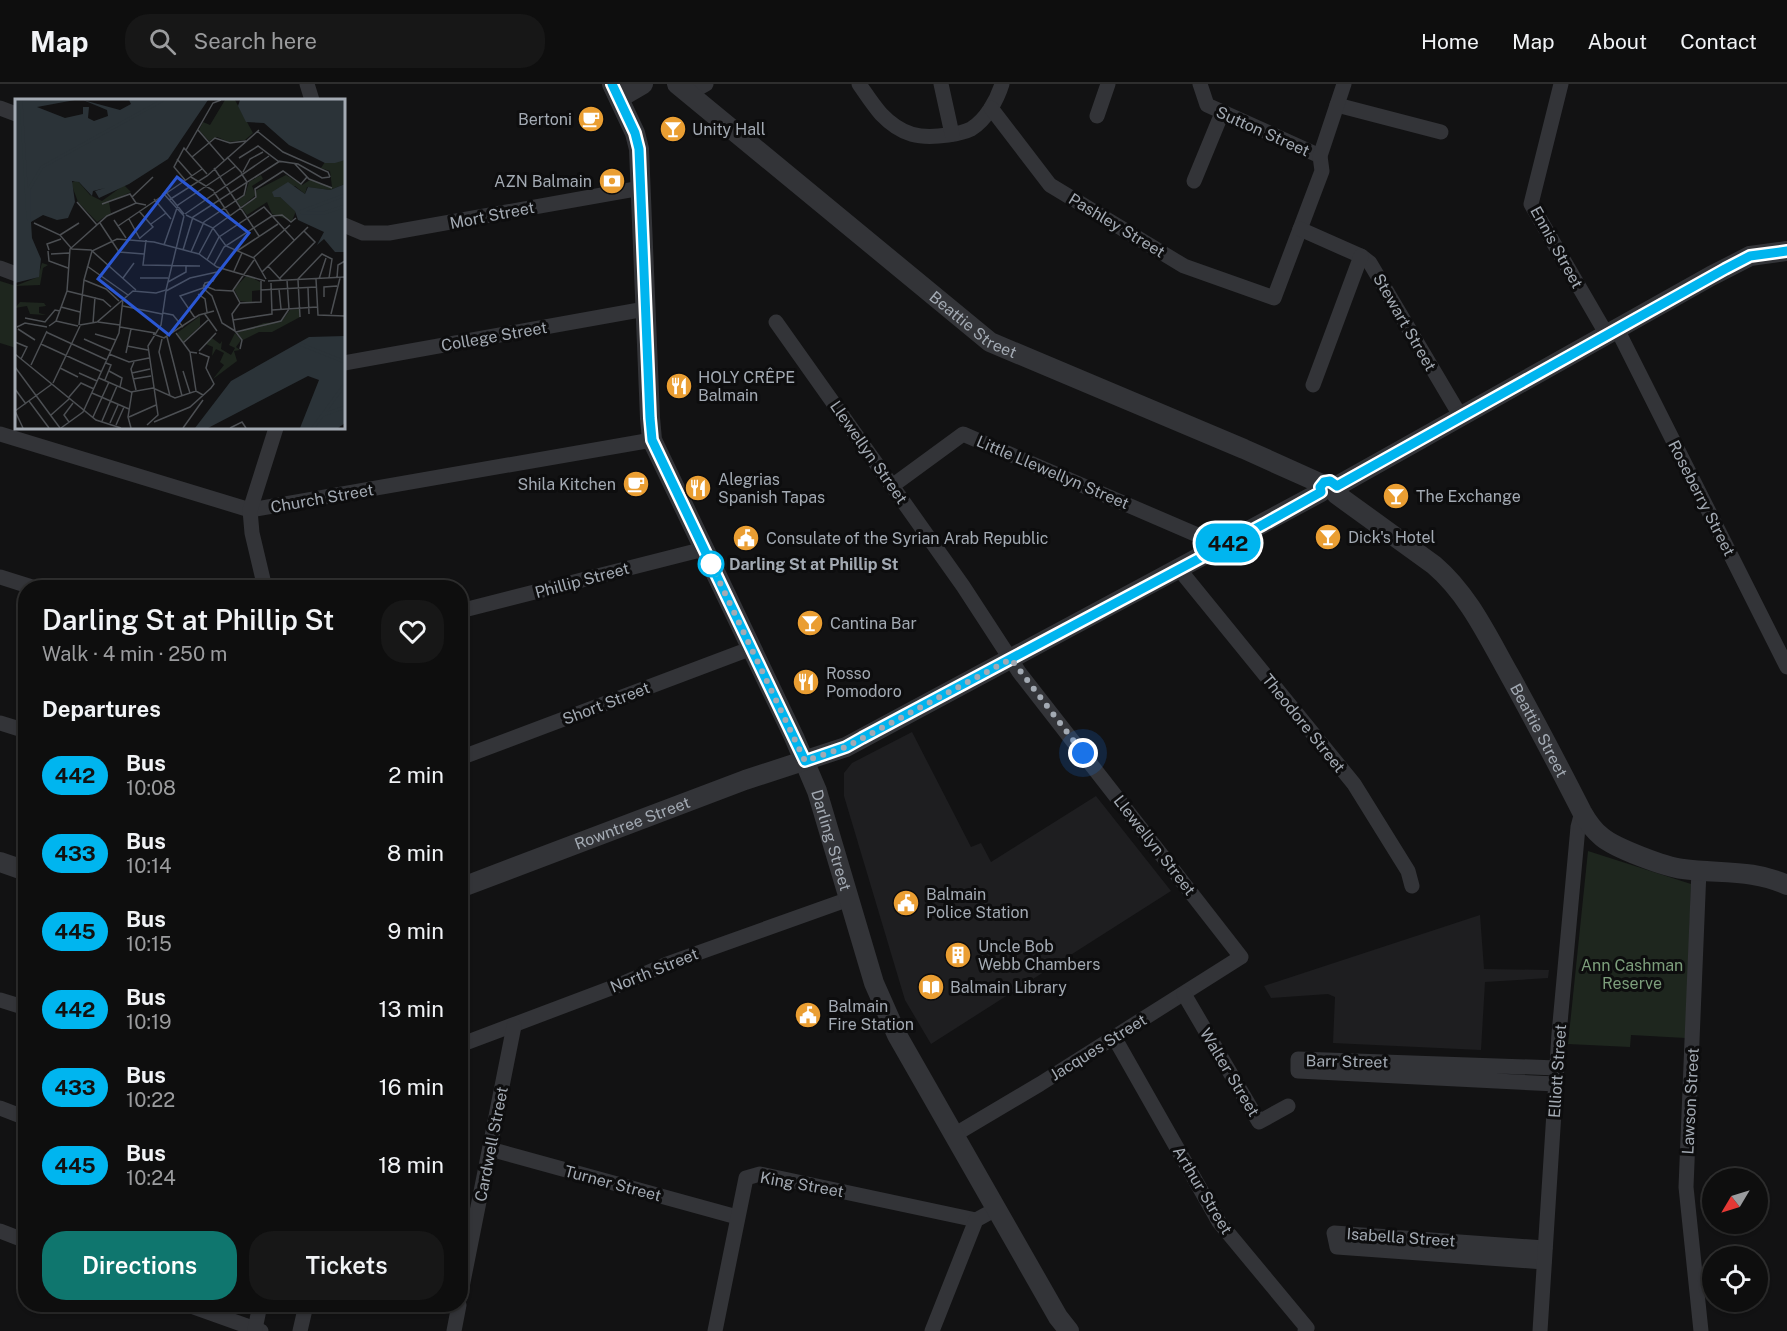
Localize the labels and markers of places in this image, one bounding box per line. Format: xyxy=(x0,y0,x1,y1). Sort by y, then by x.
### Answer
cafe icon: Bertoni xyxy=(576,104,606,134)
place label: Bertoni xyxy=(518,110,572,129)
bar icon: Unity Hall xyxy=(658,114,688,144)
place label: Unity Hall xyxy=(692,120,766,139)
bank icon: AZN Balmain xyxy=(597,166,627,196)
place label: AZN Balmain xyxy=(494,172,592,191)
place label: HOLY CRÊPE Balmain xyxy=(698,367,795,405)
restaurant icon: HOLY CRÊPE Balmain xyxy=(664,371,694,401)
cafe icon: Shila Kitchen xyxy=(621,469,651,499)
place label: Alegrias Spanish Tapas xyxy=(718,470,825,507)
restaurant icon: Alegrias Spanish Tapas xyxy=(683,473,713,503)
place label: Shila Kitchen xyxy=(517,475,616,494)
bar icon: The Exchange xyxy=(1381,481,1411,511)
place label: The Exchange xyxy=(1416,487,1521,506)
bar icon: Dick's Hotel xyxy=(1313,522,1343,552)
public building icon: Consulate of the Syrian Arab Republic xyxy=(731,523,761,553)
place label: Dick's Hotel xyxy=(1348,528,1436,547)
place label: Consulate of the Syrian Arab Republic xyxy=(766,529,1048,548)
marker: Darling St at Phillip St xyxy=(698,551,724,577)
place label: Darling St at Phillip St xyxy=(729,555,899,574)
bar icon: Cantina Bar xyxy=(795,608,825,638)
place label: Cantina Bar xyxy=(830,614,917,633)
place label: Rosso Pomodoro xyxy=(826,664,902,701)
restaurant icon: Rosso Pomodoro xyxy=(791,667,821,697)
place label: Balmain Police Station xyxy=(926,885,1029,922)
public building icon: Balmain Police Station xyxy=(891,888,921,918)
place label: Uncle Bob Webb Chambers xyxy=(978,937,1100,974)
building icon: Uncle Bob Webb Chambers xyxy=(943,940,973,970)
library icon: Balmain Library xyxy=(916,972,946,1002)
place label: Balmain Library xyxy=(950,978,1067,997)
place label: Balmain Fire Station xyxy=(828,997,914,1034)
public building icon: Balmain Fire Station xyxy=(793,1000,823,1030)

